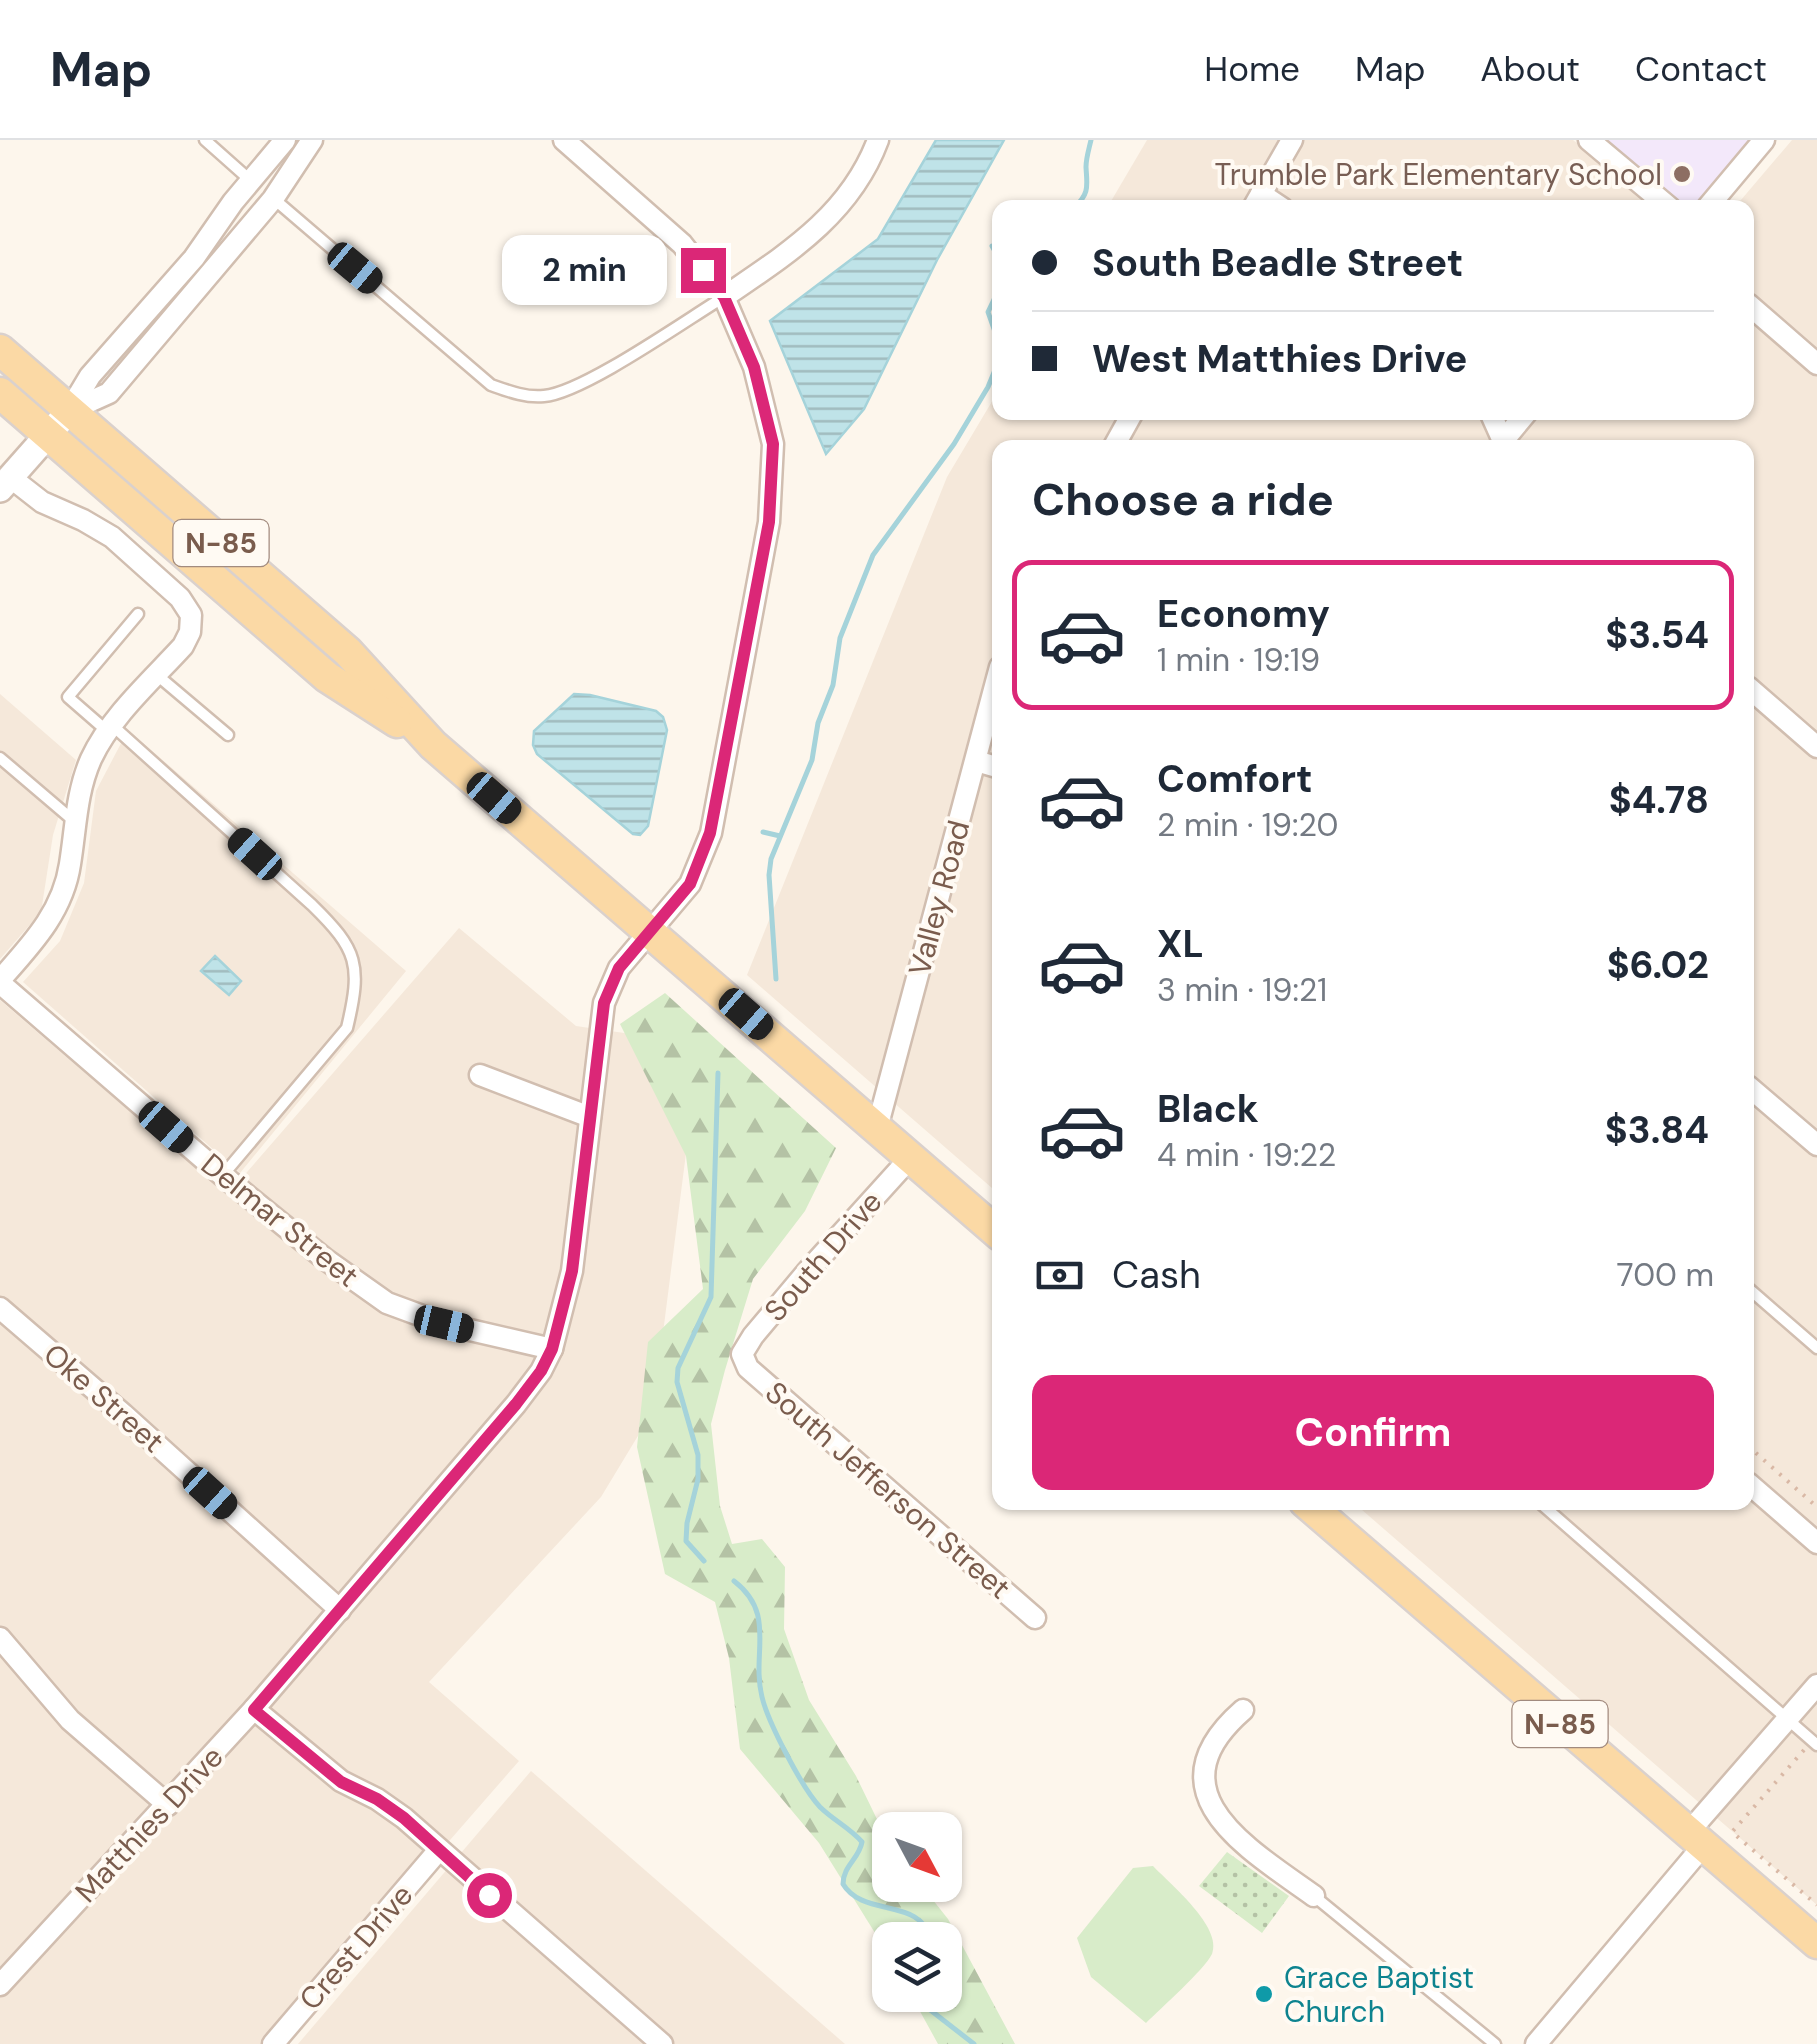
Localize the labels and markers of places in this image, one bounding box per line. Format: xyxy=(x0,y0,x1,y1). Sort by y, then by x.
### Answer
place label: Trumble Park Elementary School xyxy=(1215,155,1662,194)
marker: Trumble Park Elementary School xyxy=(1671,163,1693,185)
place label: Grace Baptist Church xyxy=(1284,1958,1474,2031)
marker: Grace Baptist Church xyxy=(1253,1983,1275,2005)

